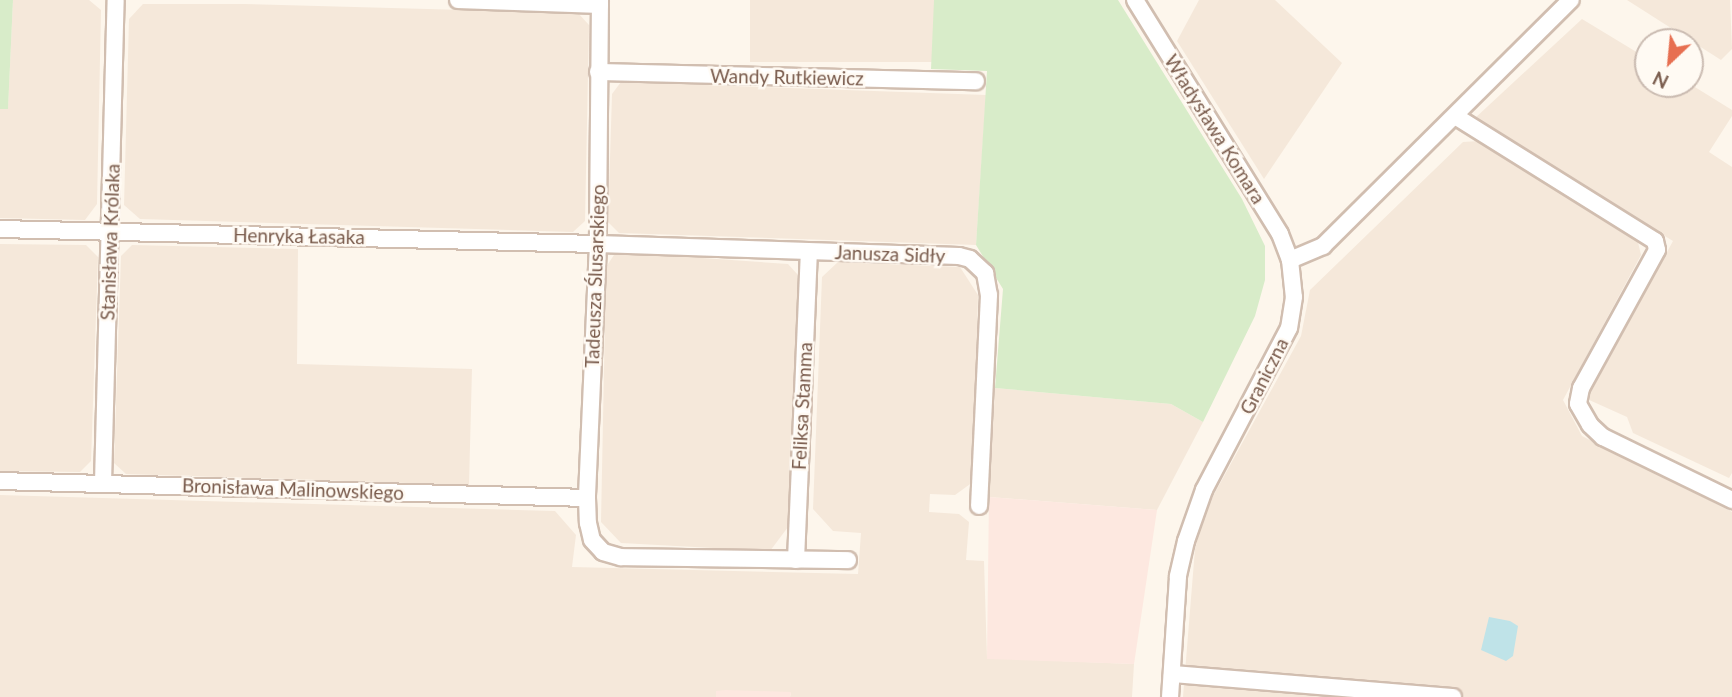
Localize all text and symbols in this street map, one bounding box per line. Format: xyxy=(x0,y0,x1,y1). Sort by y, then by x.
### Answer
north arrow xyxy=(1634,28,1704,98)
street label: Władysława Komara xyxy=(1160,50,1270,208)
street label: Wandy Rutkiewicz xyxy=(710,64,864,90)
text: N xyxy=(1649,67,1672,94)
street label: Stanisława Królaka xyxy=(96,163,124,321)
street label: Tadeusza Ślusarskiego xyxy=(580,184,610,368)
street label: Henryka Łasaka xyxy=(233,223,365,249)
street label: Janusza Sidły xyxy=(834,241,946,267)
street label: Graniczna xyxy=(1235,334,1293,418)
street label: Feliksa Stamma xyxy=(787,341,817,471)
street label: Bronisława Malinowskiego xyxy=(182,474,404,504)

